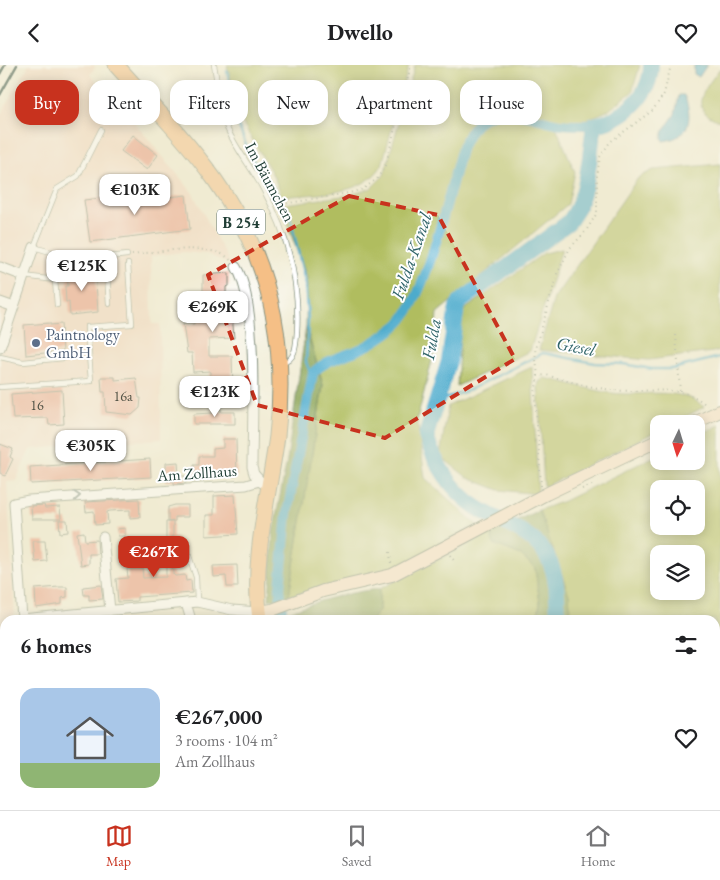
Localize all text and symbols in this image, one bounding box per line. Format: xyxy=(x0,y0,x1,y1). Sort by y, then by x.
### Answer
text: Dwello xyxy=(327,18,393,47)
icon: back xyxy=(20,19,48,47)
icon: heart xyxy=(672,19,700,47)
chip: Buy xyxy=(15,80,79,125)
chip: Rent xyxy=(89,80,160,125)
chip: Filters xyxy=(170,80,248,125)
chip: New xyxy=(258,80,328,125)
chip: Apartment xyxy=(338,80,450,125)
chip: House xyxy=(460,80,542,125)
street label: Im Bäumchen xyxy=(240,139,300,226)
pin: €103K xyxy=(100,173,170,216)
text: €103K xyxy=(110,179,160,200)
road number: B 254 xyxy=(217,209,265,235)
water label: Fulda-Kanal xyxy=(385,209,437,303)
pin: €125K xyxy=(47,249,117,292)
text: €125K xyxy=(57,255,107,276)
pin: €269K xyxy=(178,291,248,333)
text: €269K xyxy=(188,296,238,317)
water label: Fulda xyxy=(416,317,446,362)
place label: Paintnology GmbH xyxy=(46,324,121,363)
water label: Giesel xyxy=(555,331,598,361)
marker: Paintnology GmbH xyxy=(30,337,42,349)
pin: €123K xyxy=(180,375,250,418)
text: €123K xyxy=(190,381,240,402)
house number: 16a xyxy=(113,387,133,405)
house number: 16 xyxy=(30,396,44,414)
north arrow xyxy=(650,415,705,470)
map controls xyxy=(650,415,705,600)
pin: €305K xyxy=(56,429,126,472)
text: €305K xyxy=(66,435,116,456)
street label: Am Zollhaus xyxy=(155,460,238,486)
button: locate xyxy=(650,480,705,535)
one-way arrow xyxy=(74,491,82,502)
pin: €267K xyxy=(119,535,189,578)
text: €267K xyxy=(129,541,179,562)
button: layers xyxy=(650,545,705,600)
icon: filters xyxy=(672,631,700,659)
text: 6 homes xyxy=(20,632,92,659)
text: €267,000 xyxy=(175,703,262,730)
icon: home xyxy=(60,708,120,768)
icon: heart xyxy=(672,724,700,752)
text: 3 rooms · 104 m² xyxy=(175,730,278,751)
text: Am Zollhaus xyxy=(175,751,255,772)
tab: Map xyxy=(105,822,133,870)
tab: Saved xyxy=(342,822,372,870)
tab: Home xyxy=(581,822,615,870)

